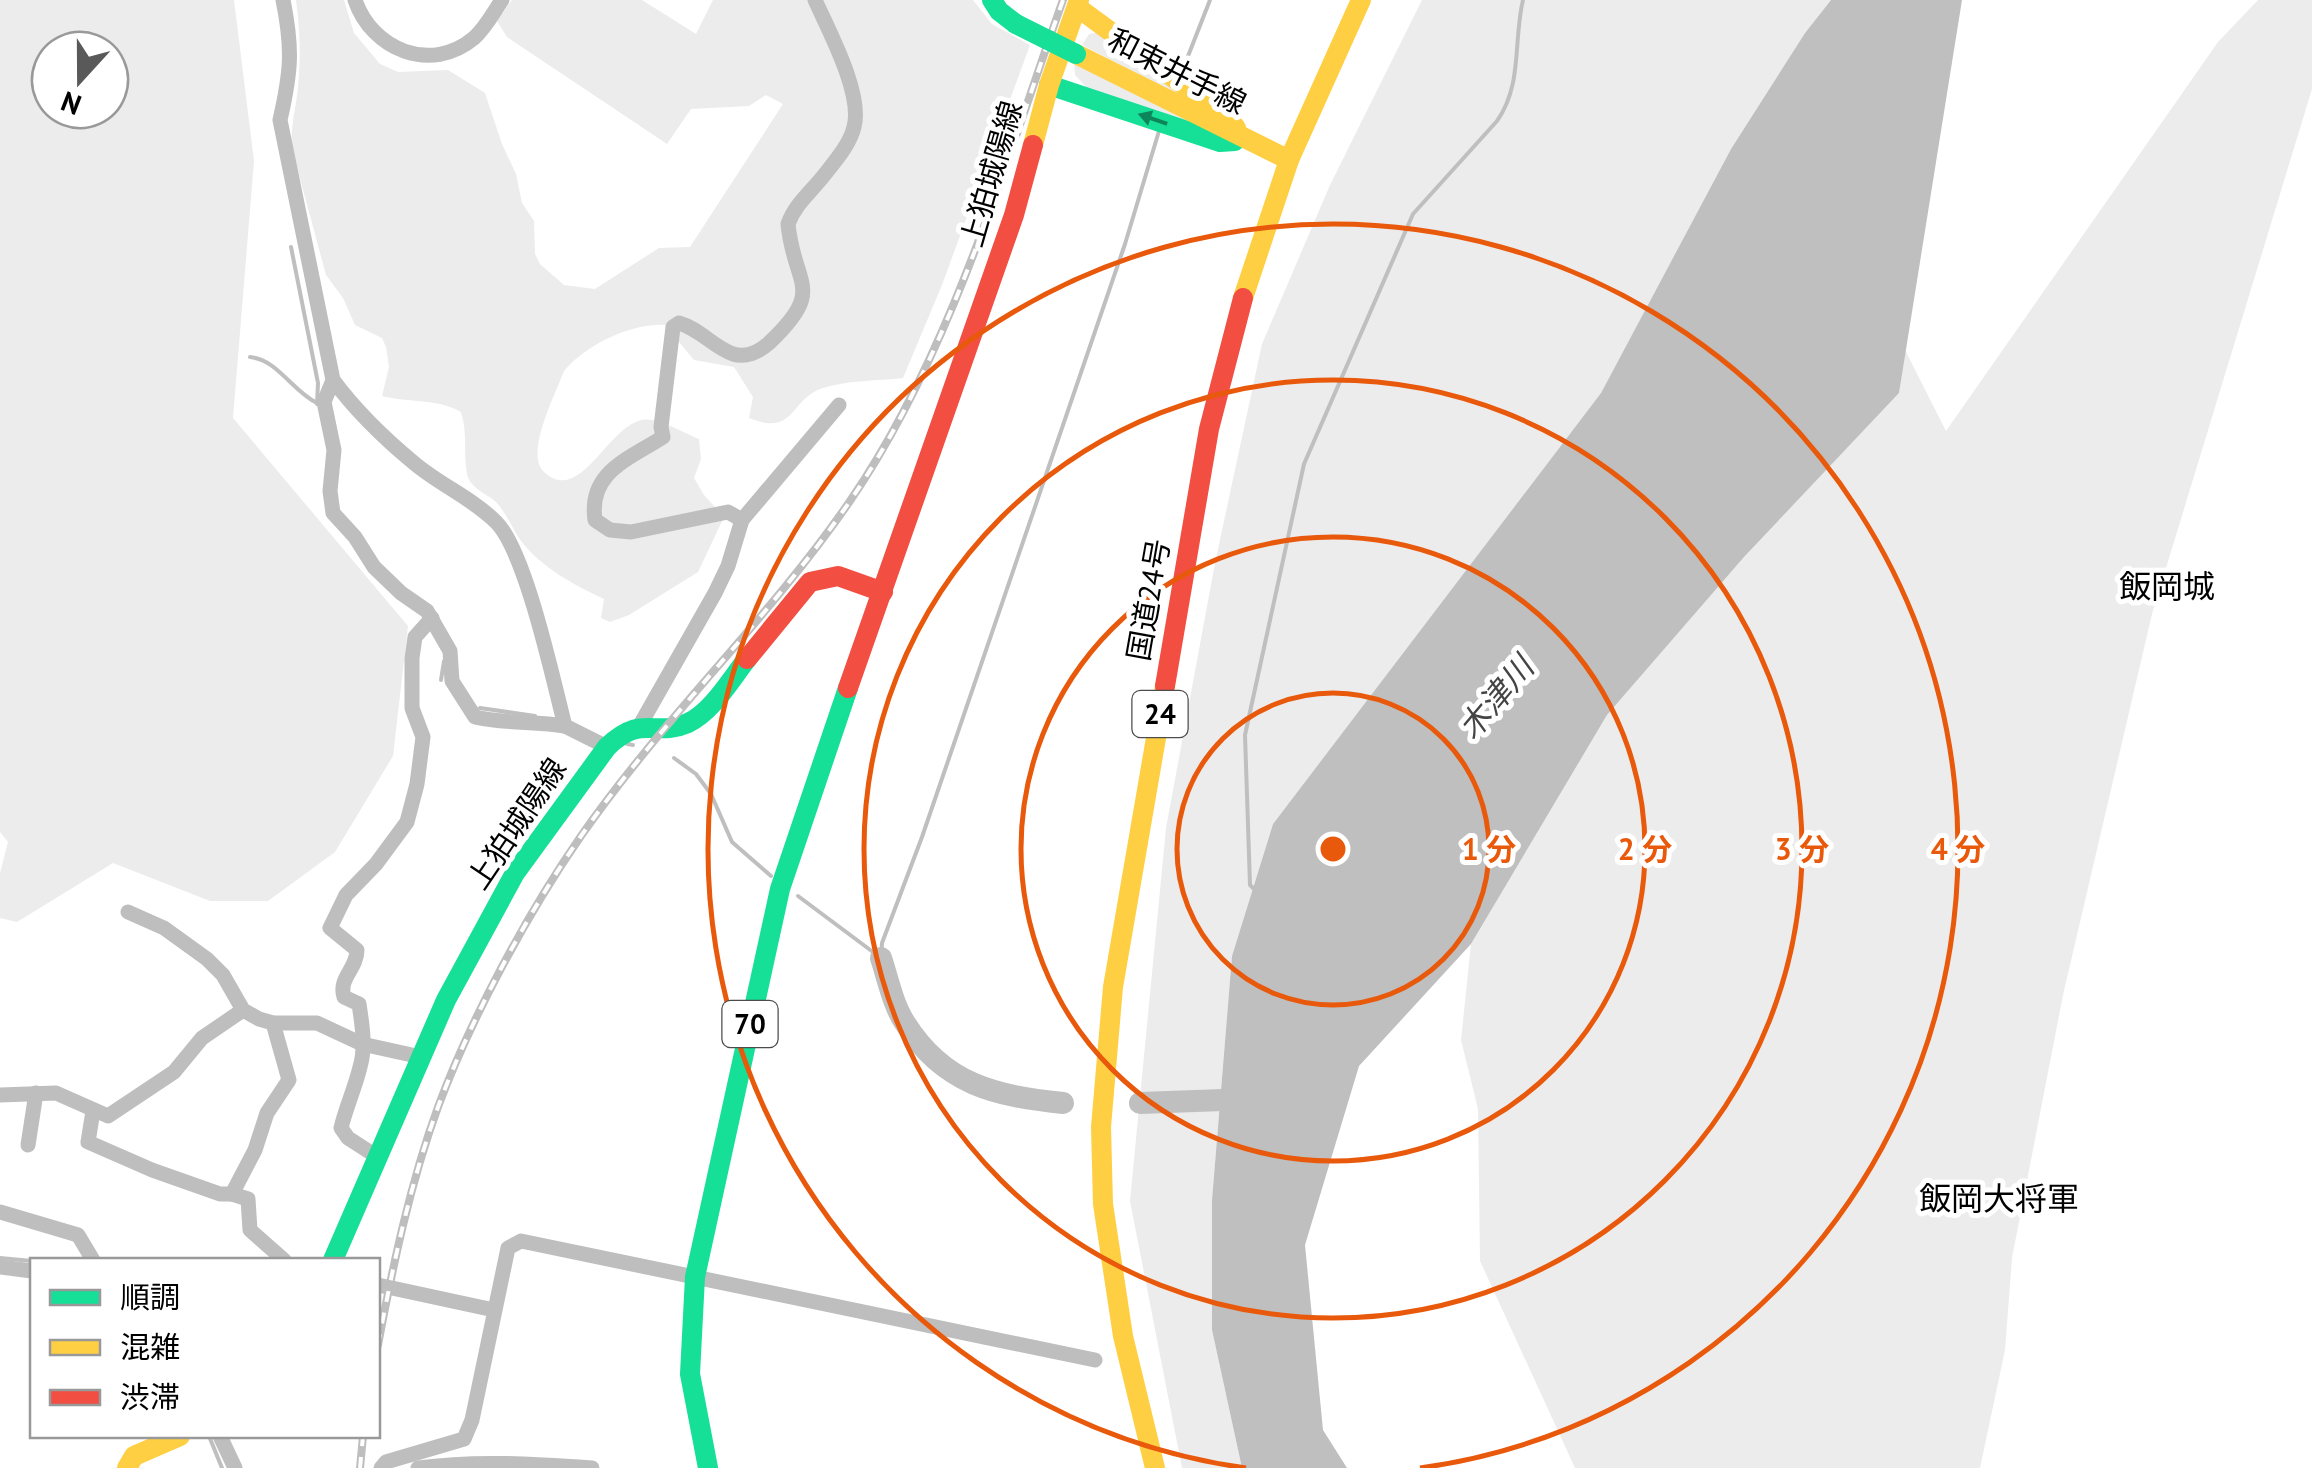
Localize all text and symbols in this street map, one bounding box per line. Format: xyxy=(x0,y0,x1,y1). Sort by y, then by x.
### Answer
street label: 和束井手線 xyxy=(1102,19,1253,122)
north arrow xyxy=(30,30,130,130)
text: N xyxy=(56,83,86,124)
street label: 上狛城陽線 xyxy=(951,96,1030,251)
one-way arrow xyxy=(1138,111,1168,126)
street label: 国道24号 xyxy=(1118,536,1177,664)
district label: 飯岡城 xyxy=(2119,565,2215,607)
water label: 木津川 xyxy=(1448,645,1544,748)
road number: 24 xyxy=(1132,691,1188,737)
street label: 上狛城陽線 xyxy=(458,750,574,896)
text: 1 分 xyxy=(1462,829,1516,868)
text: 2 分 xyxy=(1618,829,1672,868)
text: 3 分 xyxy=(1775,829,1829,868)
text: 4 分 xyxy=(1931,829,1985,868)
centre of rings xyxy=(1315,831,1351,867)
road number: 70 xyxy=(722,1001,778,1047)
district label: 飯岡大将軍 xyxy=(1919,1177,2079,1219)
legend xyxy=(30,1258,380,1438)
text: 順調 xyxy=(120,1277,180,1316)
text: 混雑 xyxy=(120,1327,180,1366)
text: 渋滞 xyxy=(120,1377,180,1416)

